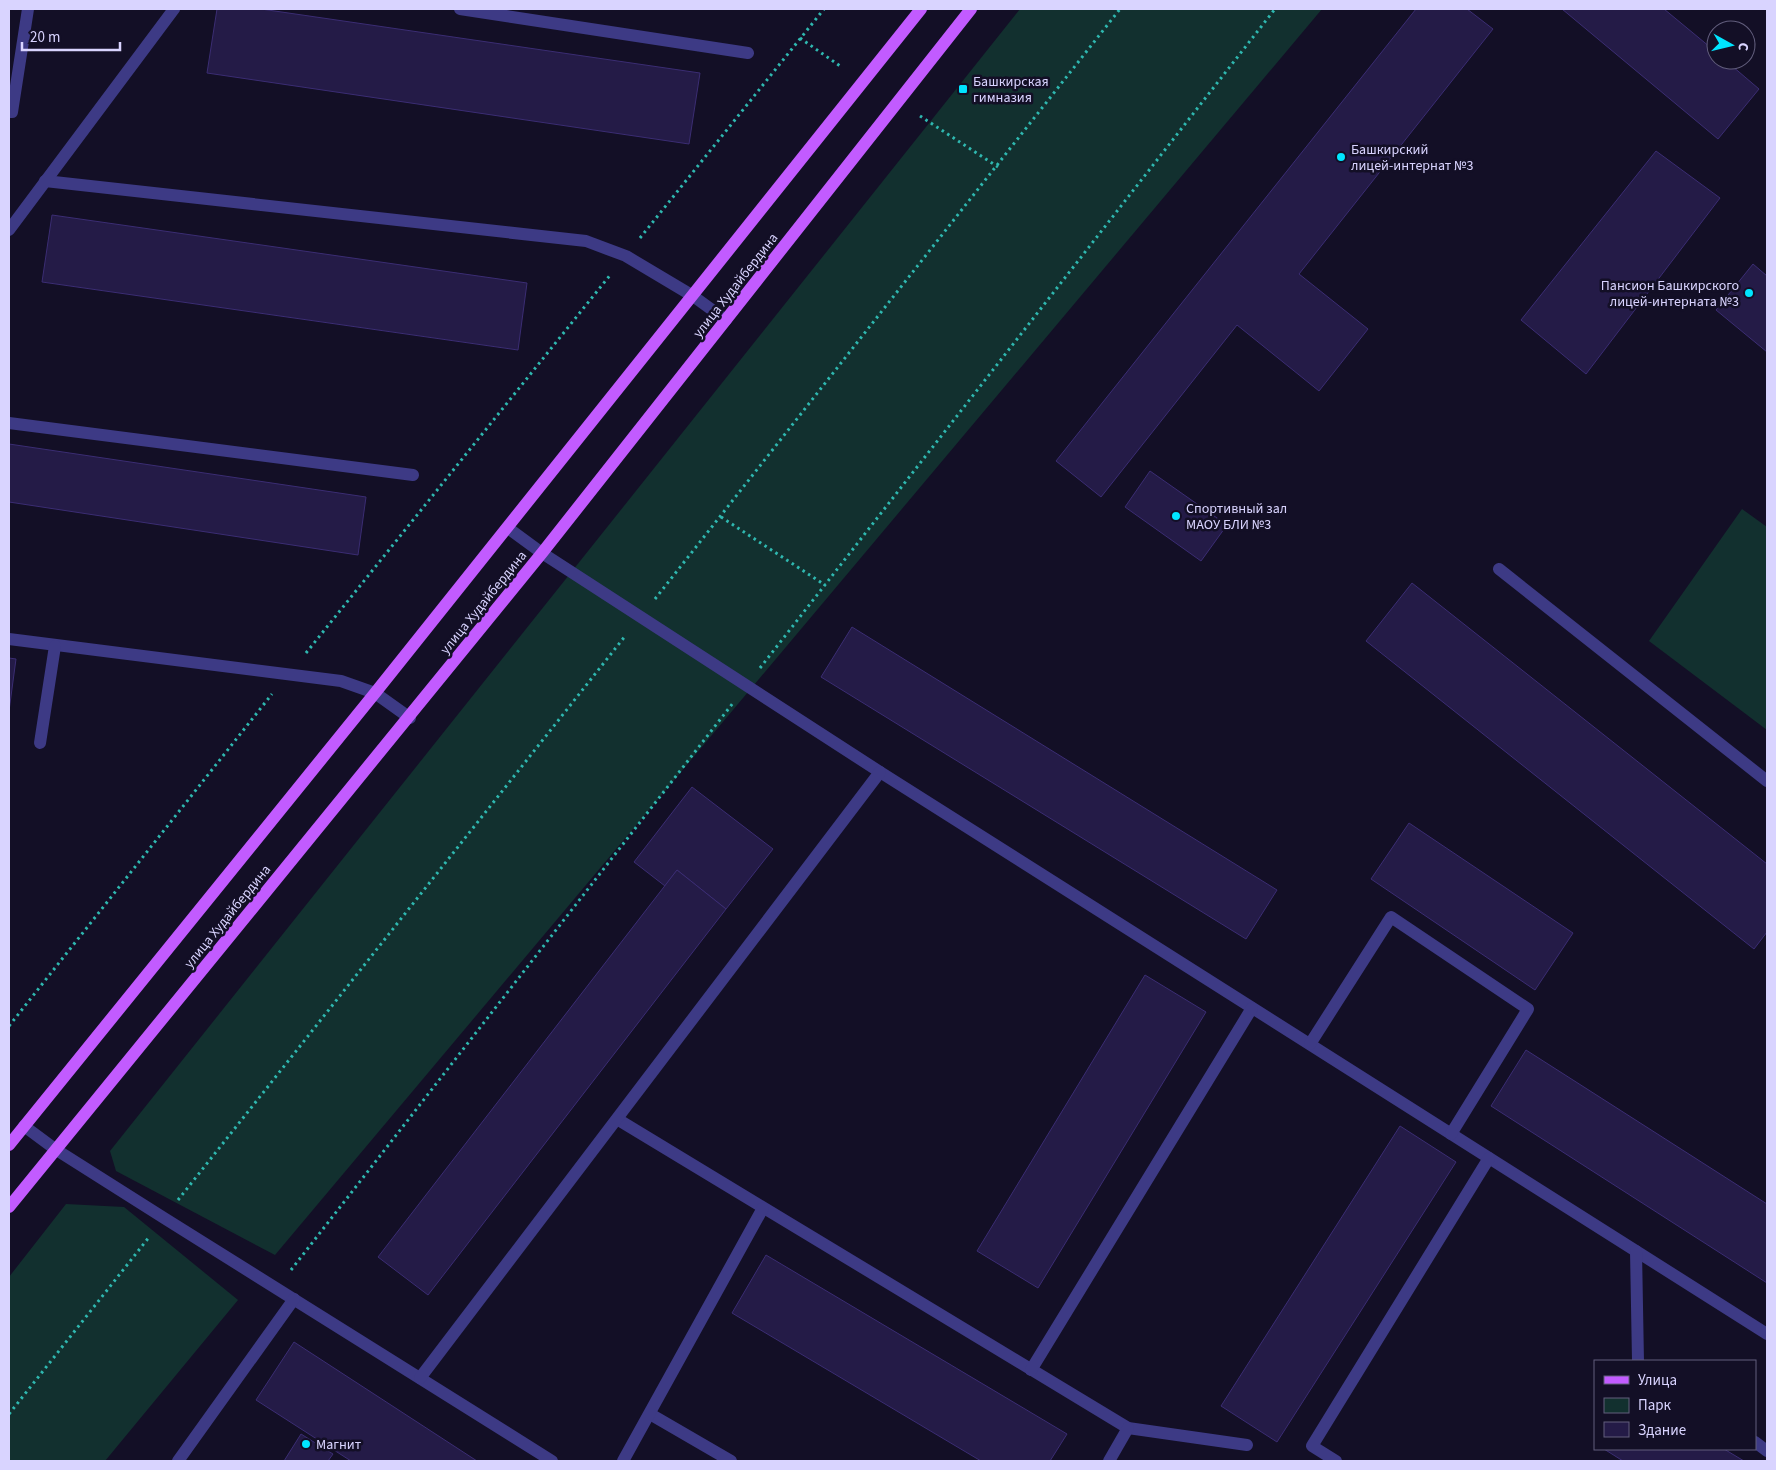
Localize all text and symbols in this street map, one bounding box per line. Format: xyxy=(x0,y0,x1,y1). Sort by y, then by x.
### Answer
scale bar xyxy=(22,20,120,52)
north arrow xyxy=(1706,20,1756,70)
text: 20 m xyxy=(30,27,60,48)
text: С xyxy=(1732,41,1753,52)
place label: Башкирская гимназия xyxy=(973,72,1049,108)
marker: Башкирская гимназия xyxy=(957,83,969,95)
place label: Башкирский лицей-интернат №3 xyxy=(1351,140,1474,176)
marker: Башкирский лицей-интернат №3 xyxy=(1335,151,1347,163)
street label: улица Худайбердина xyxy=(689,229,783,342)
place label: Пансион Башкирского лицей-интерната №3 xyxy=(1601,276,1739,312)
marker: Пансион Башкирского лицей-интерната №3 xyxy=(1743,287,1755,299)
place label: Спортивный зал МАОУ БЛИ №3 xyxy=(1186,499,1287,535)
marker: Спортивный зал МАОУ БЛИ №3 xyxy=(1170,510,1182,522)
street label: улица Худайбердина xyxy=(436,547,532,659)
street label: улица Худайбердина xyxy=(180,861,276,973)
legend xyxy=(1594,1360,1756,1450)
text: Улица xyxy=(1638,1370,1677,1391)
text: Парк xyxy=(1638,1395,1672,1416)
text: Здание xyxy=(1638,1420,1686,1441)
place label: Магнит xyxy=(316,1435,362,1455)
marker: Магнит xyxy=(300,1438,312,1450)

